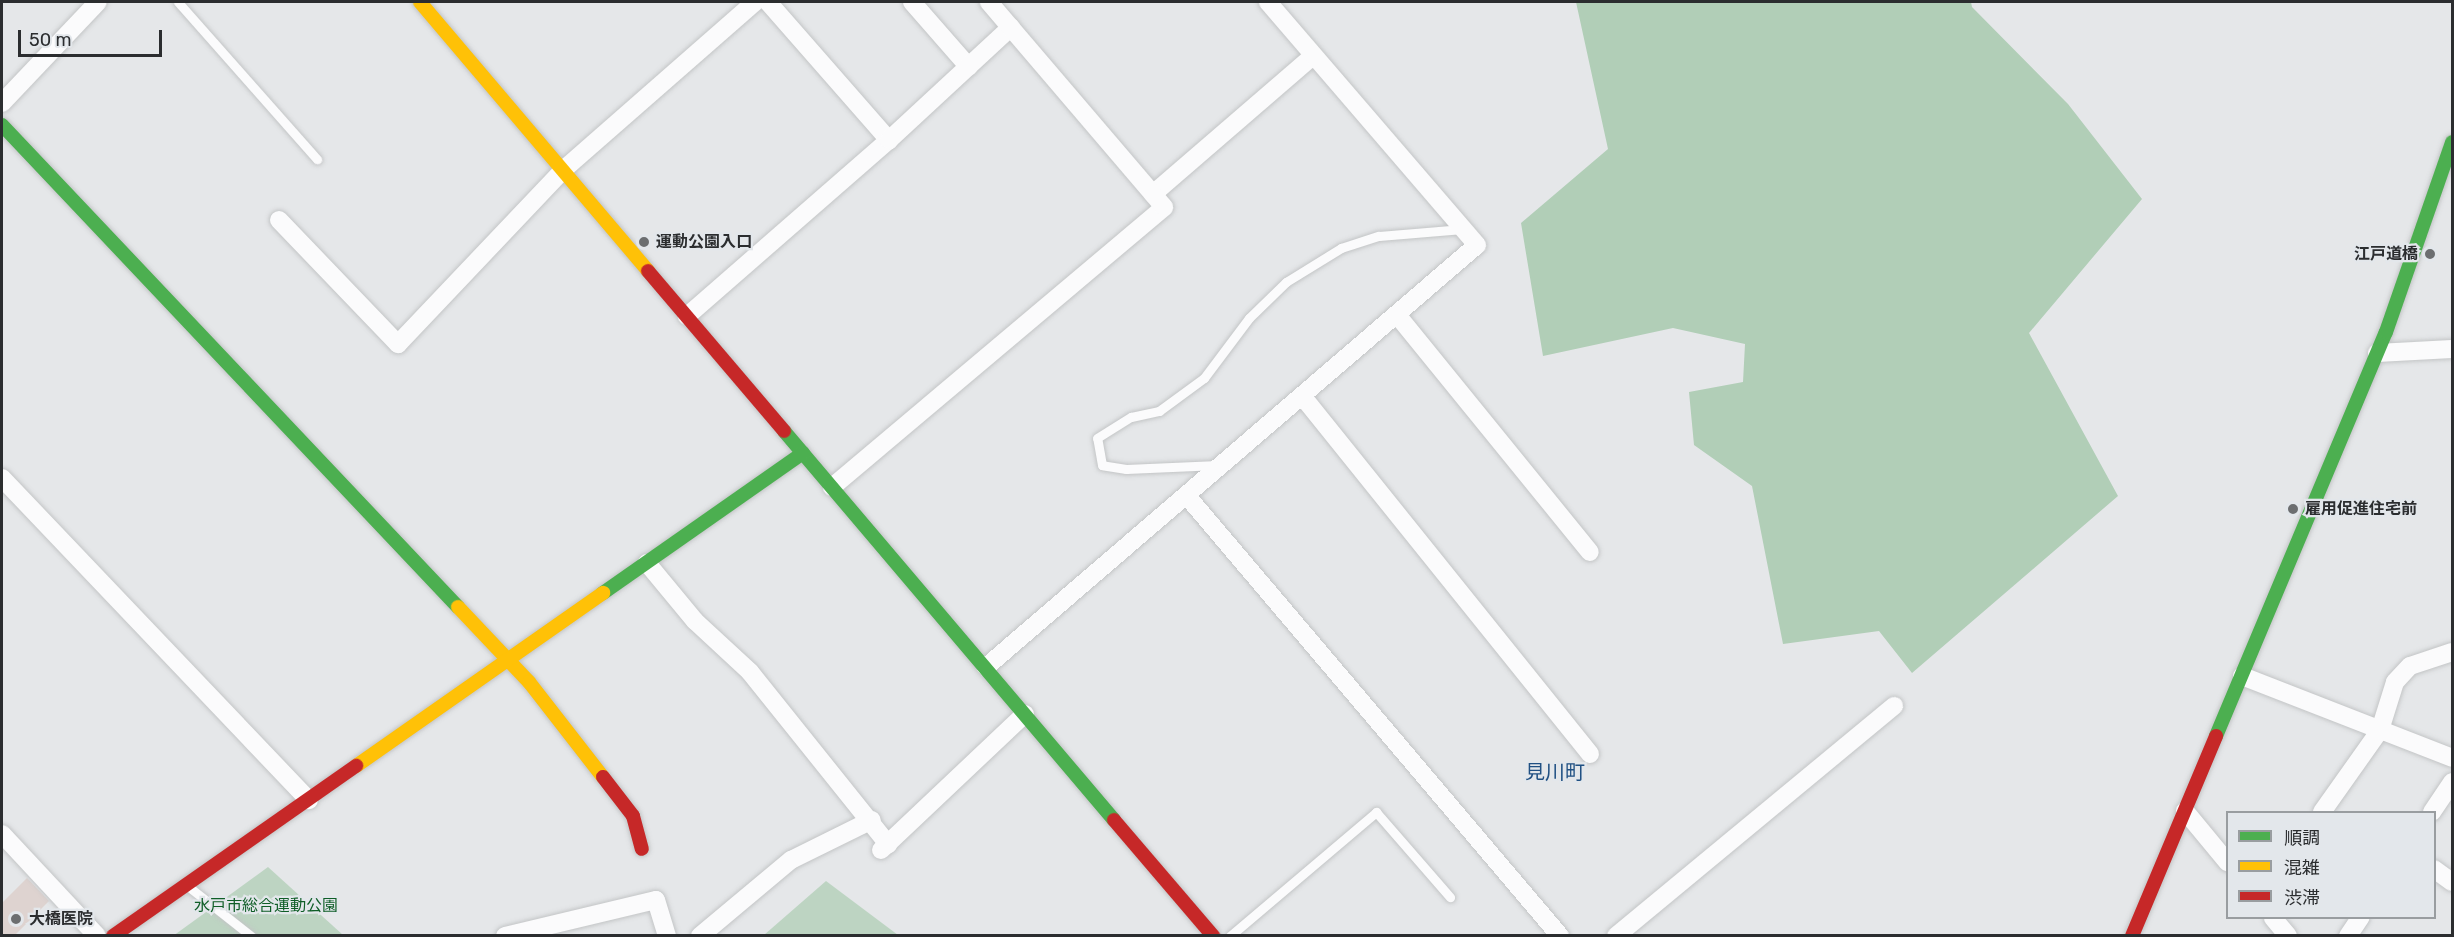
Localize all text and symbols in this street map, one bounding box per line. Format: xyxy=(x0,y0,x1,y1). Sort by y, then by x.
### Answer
scale bar xyxy=(21,18,165,56)
text: 50 m xyxy=(29,29,72,51)
place label: 運動公園入口 xyxy=(656,232,752,252)
marker: 運動公園入口 xyxy=(637,235,651,249)
place label: 江戸道橋 xyxy=(2354,244,2418,264)
marker: 江戸道橋 xyxy=(2423,247,2437,261)
place label: 雇用促進住宅前 xyxy=(2305,499,2417,519)
marker: 雇用促進住宅前 xyxy=(2286,502,2300,516)
district label: 見川町 xyxy=(1525,760,1585,784)
legend xyxy=(2226,811,2436,919)
text: 順調 xyxy=(2284,827,2320,849)
text: 混雑 xyxy=(2284,857,2320,879)
text: 渋滞 xyxy=(2284,887,2320,909)
park label: 水戸市総合運動公園 xyxy=(194,896,338,916)
place label: 大橋医院 xyxy=(29,909,93,929)
marker: 大橋医院 xyxy=(7,910,25,928)

